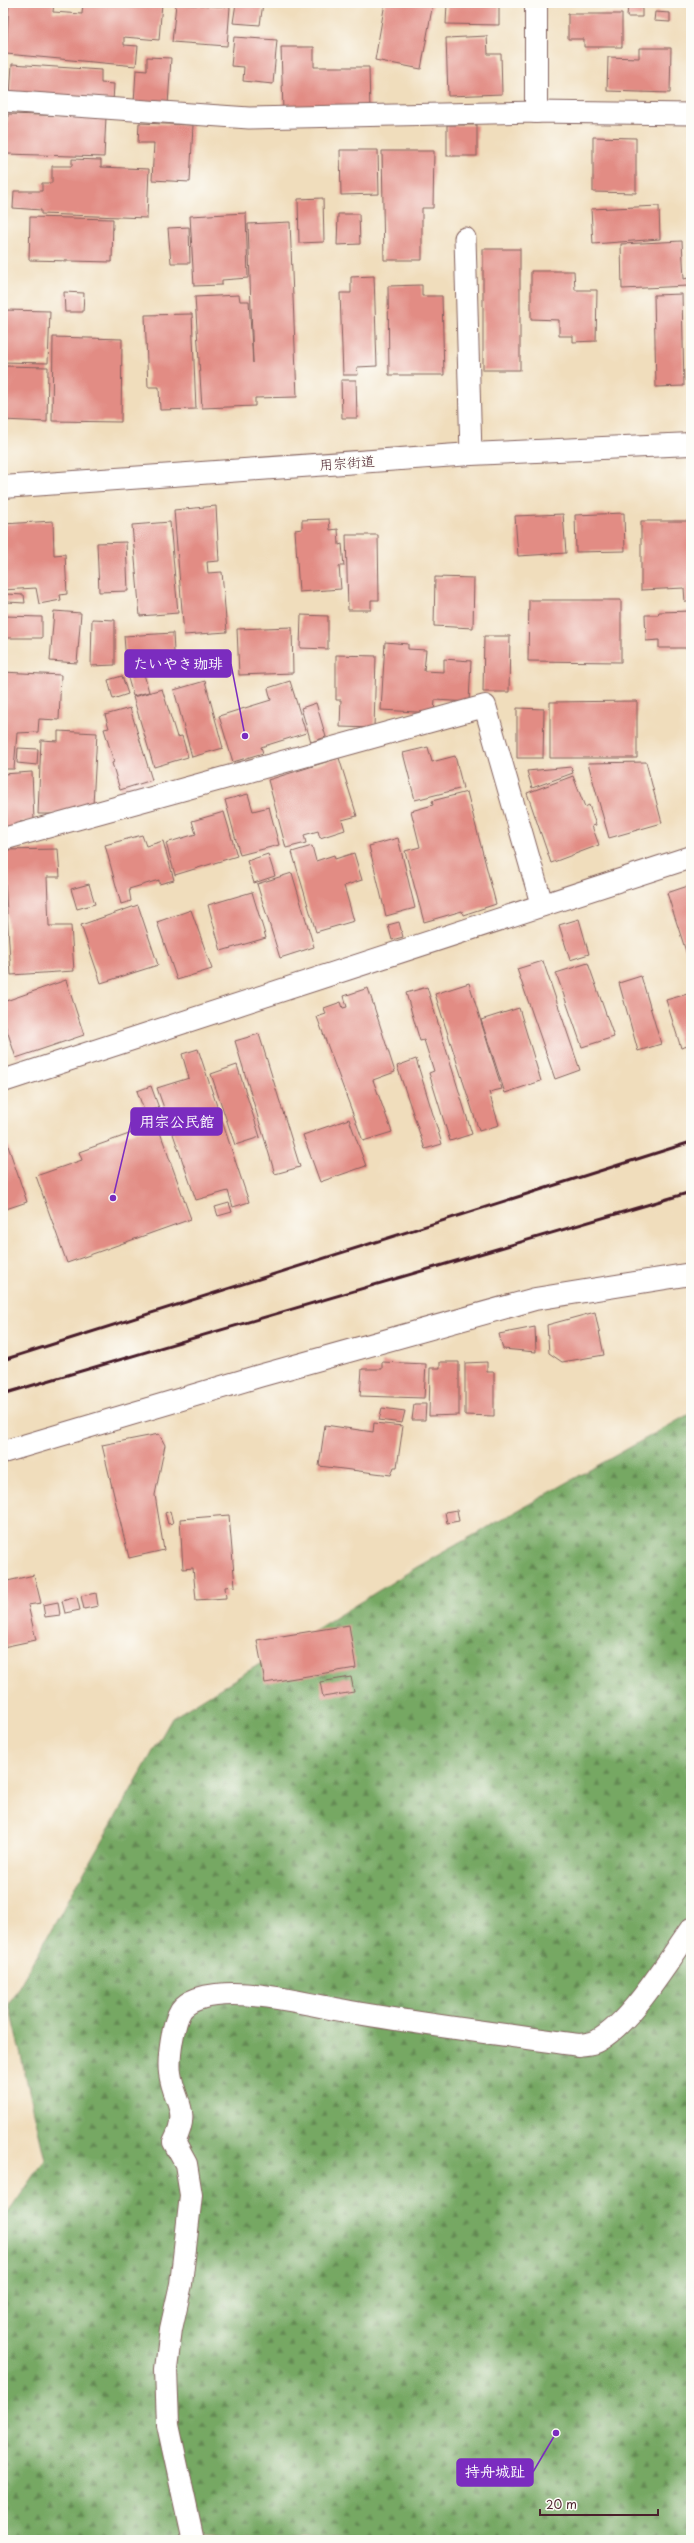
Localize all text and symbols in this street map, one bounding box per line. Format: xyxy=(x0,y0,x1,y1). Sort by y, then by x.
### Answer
street label: 用宗街道 xyxy=(318,450,376,475)
callout: たいやき珈琲 xyxy=(125,650,231,677)
text: たいやき珈琲 xyxy=(133,651,223,674)
callout: 用宗公民館 xyxy=(131,1108,222,1135)
text: 用宗公民館 xyxy=(139,1109,215,1132)
callout: 持舟城趾 xyxy=(457,2459,533,2486)
text: 持舟城趾 xyxy=(465,2459,525,2482)
scale bar xyxy=(540,2491,658,2517)
text: 20 m xyxy=(546,2495,577,2513)

